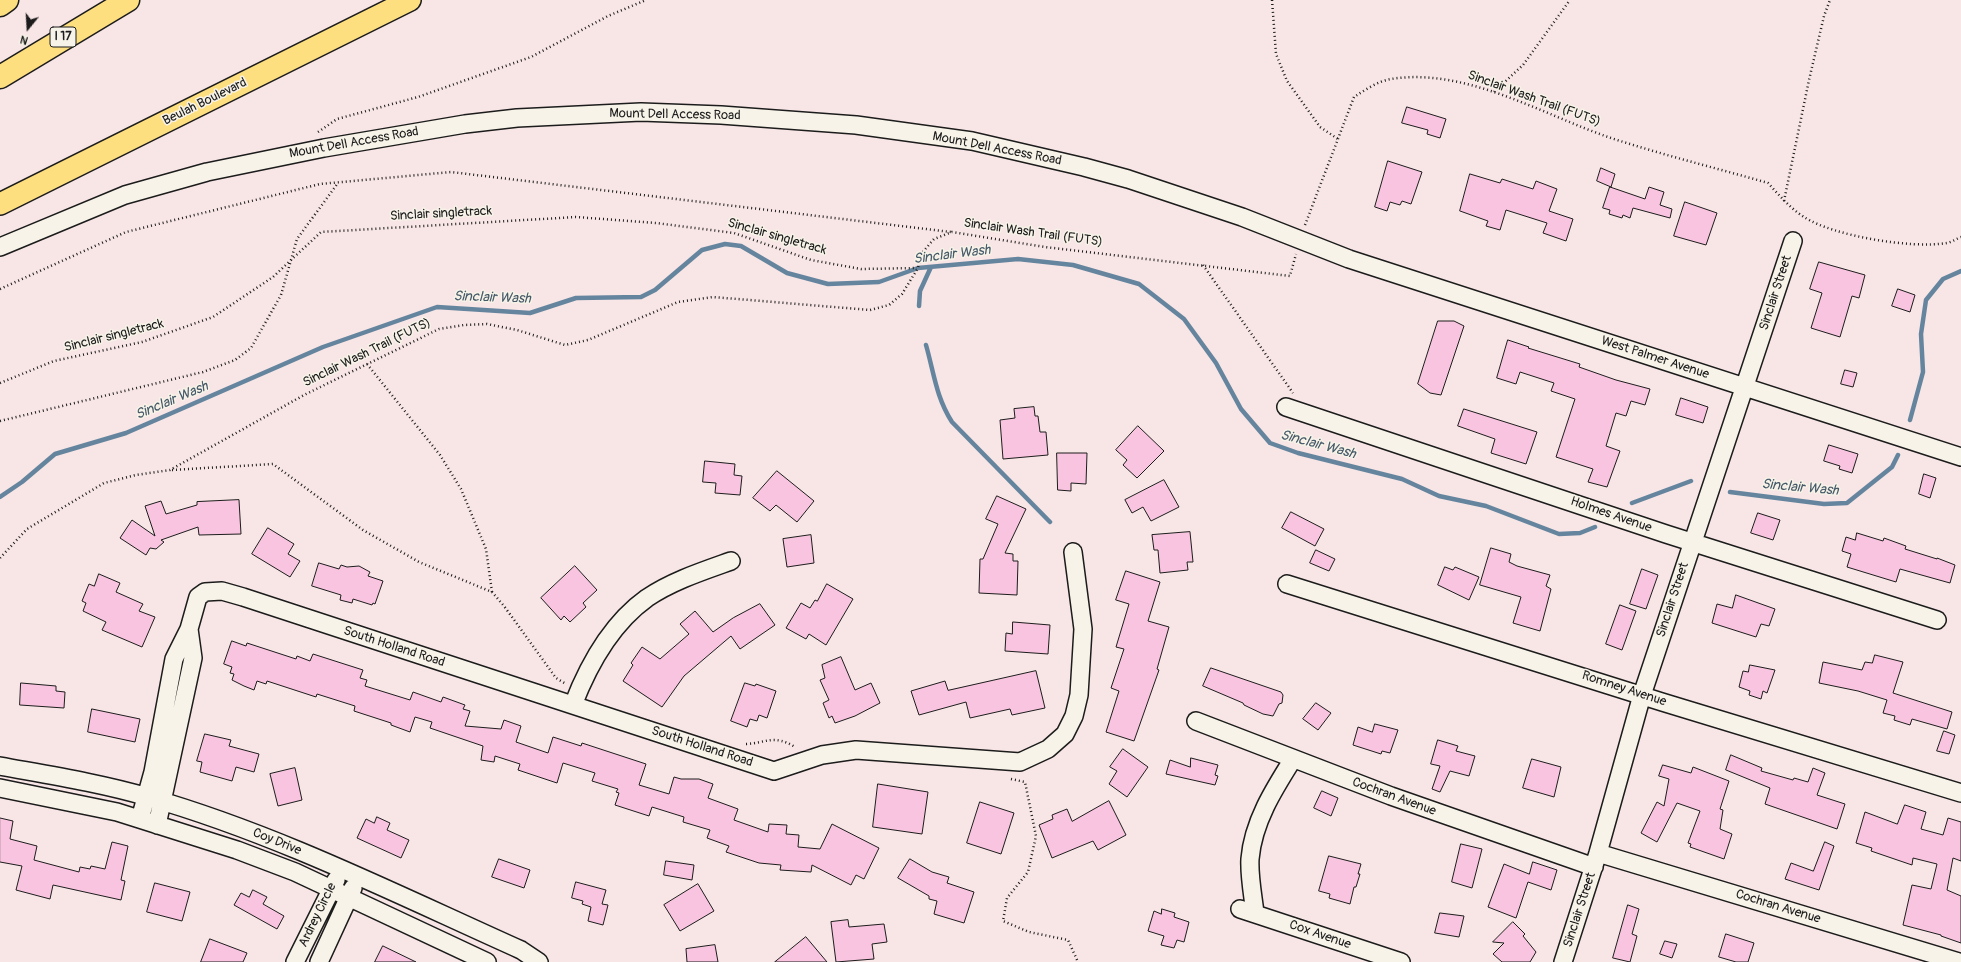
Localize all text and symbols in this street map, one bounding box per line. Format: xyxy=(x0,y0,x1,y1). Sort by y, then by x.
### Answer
north arrow xyxy=(8,8,48,48)
road number: I 17 xyxy=(50,27,76,47)
text: N xyxy=(19,33,30,47)
street label: Sinclair Wash Trail (FUTS) xyxy=(1465,68,1603,130)
street label: Beulah Boulevard xyxy=(161,75,249,129)
street label: Mount Dell Access Road xyxy=(609,106,741,124)
street label: Mount Dell Access Road xyxy=(288,124,420,162)
street label: Mount Dell Access Road xyxy=(931,129,1063,169)
street label: Sinclair singletrack xyxy=(390,204,492,224)
street label: Sinclair singletrack xyxy=(726,215,828,259)
street label: Sinclair Wash Trail (FUTS) xyxy=(963,216,1103,250)
water label: Sinclair Wash xyxy=(913,242,991,268)
street label: Sinclair Street xyxy=(1757,254,1795,332)
water label: Sinclair Wash xyxy=(453,288,531,308)
street label: Sinclair Wash Trail (FUTS) xyxy=(301,315,433,391)
street label: Sinclair singletrack xyxy=(63,316,165,356)
street label: West Palmer Avenue xyxy=(1599,333,1711,383)
water label: Sinclair Wash xyxy=(133,378,211,424)
water label: Sinclair Wash xyxy=(1279,427,1357,463)
water label: Sinclair Wash xyxy=(1761,476,1839,500)
street label: Holmes Avenue xyxy=(1568,494,1654,536)
street label: Sinclair Street xyxy=(1654,561,1692,639)
street label: South Holland Road xyxy=(341,623,447,671)
street label: Romney Avenue xyxy=(1580,668,1668,710)
street label: South Holland Road xyxy=(649,723,755,771)
street label: Cochran Avenue xyxy=(1350,775,1438,819)
street label: Coy Drive xyxy=(250,825,304,859)
street label: Sinclair Street xyxy=(1561,871,1599,949)
street label: Ardrey Circle xyxy=(296,880,340,950)
street label: Cochran Avenue xyxy=(1734,887,1822,927)
street label: Cox Avenue xyxy=(1287,917,1353,953)

